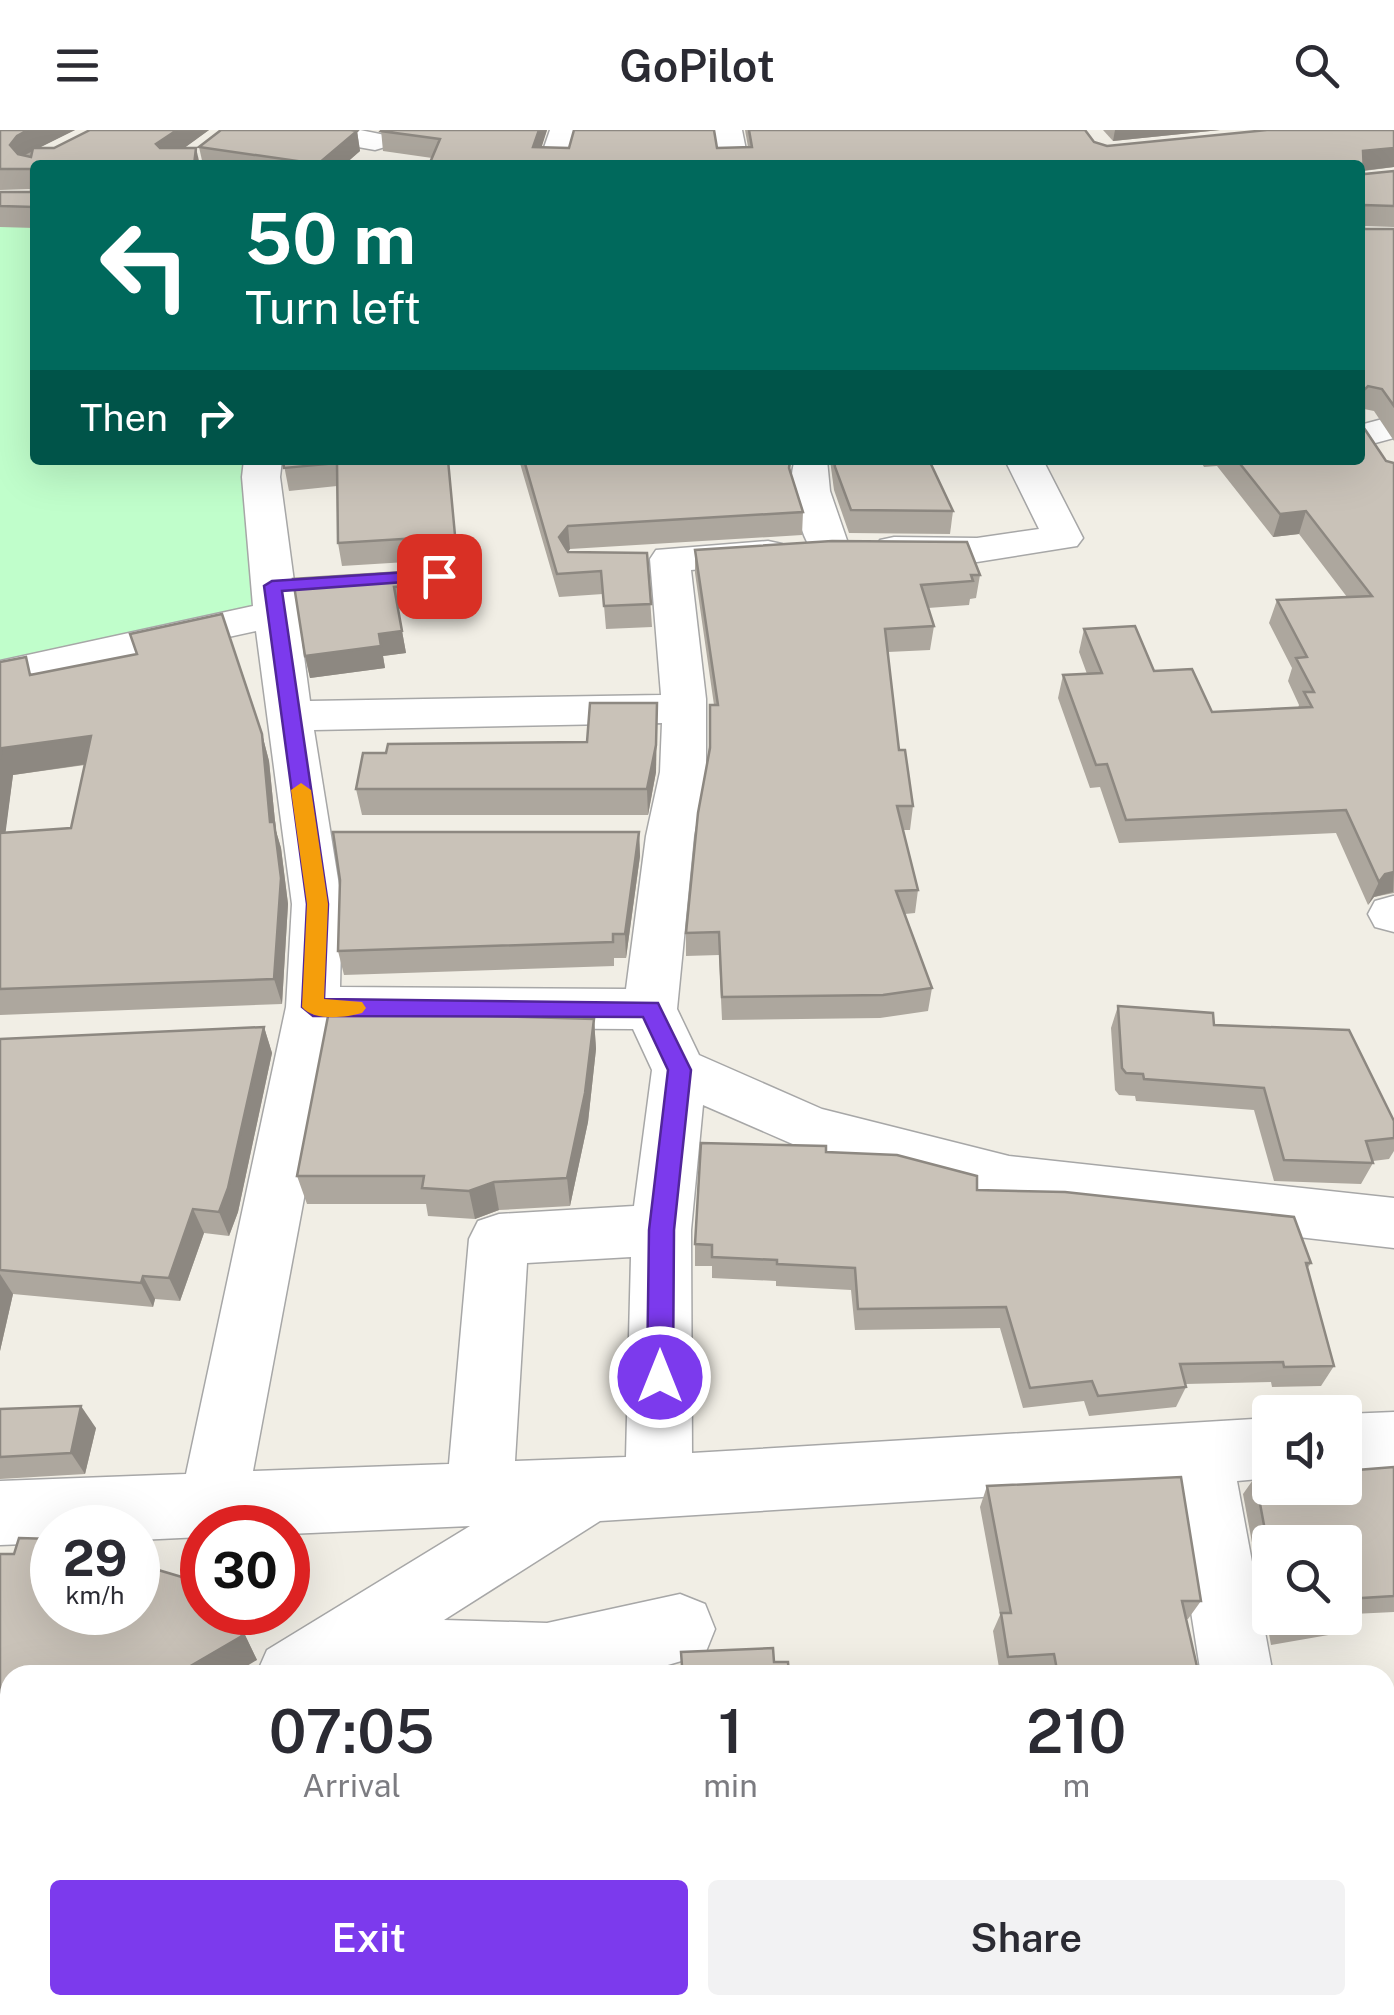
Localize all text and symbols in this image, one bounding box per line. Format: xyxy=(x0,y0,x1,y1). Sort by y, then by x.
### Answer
icon: menu xyxy=(50,38,105,93)
icon: search xyxy=(1289,38,1344,93)
text: GoPilot xyxy=(619,39,775,92)
text: 50 m xyxy=(245,197,416,280)
icon: left xyxy=(80,200,210,330)
text: Turn left xyxy=(245,281,421,334)
icon: right xyxy=(188,390,243,445)
text: Then xyxy=(80,395,168,440)
pin xyxy=(397,534,482,619)
icon: arrive xyxy=(412,549,467,604)
position arrow xyxy=(608,1325,712,1429)
map controls xyxy=(1252,1395,1362,1635)
button: sound xyxy=(1252,1395,1362,1505)
speed limit sign: 30 xyxy=(180,1505,310,1635)
button: search xyxy=(1252,1525,1362,1635)
text: 29 xyxy=(63,1528,127,1587)
text: km/h xyxy=(66,1580,124,1610)
text: 07:05 xyxy=(269,1696,435,1767)
text: 1 xyxy=(718,1696,743,1767)
text: 210 xyxy=(1026,1696,1126,1767)
text: Arrival xyxy=(302,1767,401,1804)
text: min xyxy=(703,1767,758,1804)
text: m xyxy=(1062,1767,1090,1804)
button: Exit xyxy=(50,1880,688,1995)
button: Share xyxy=(708,1880,1345,1995)

